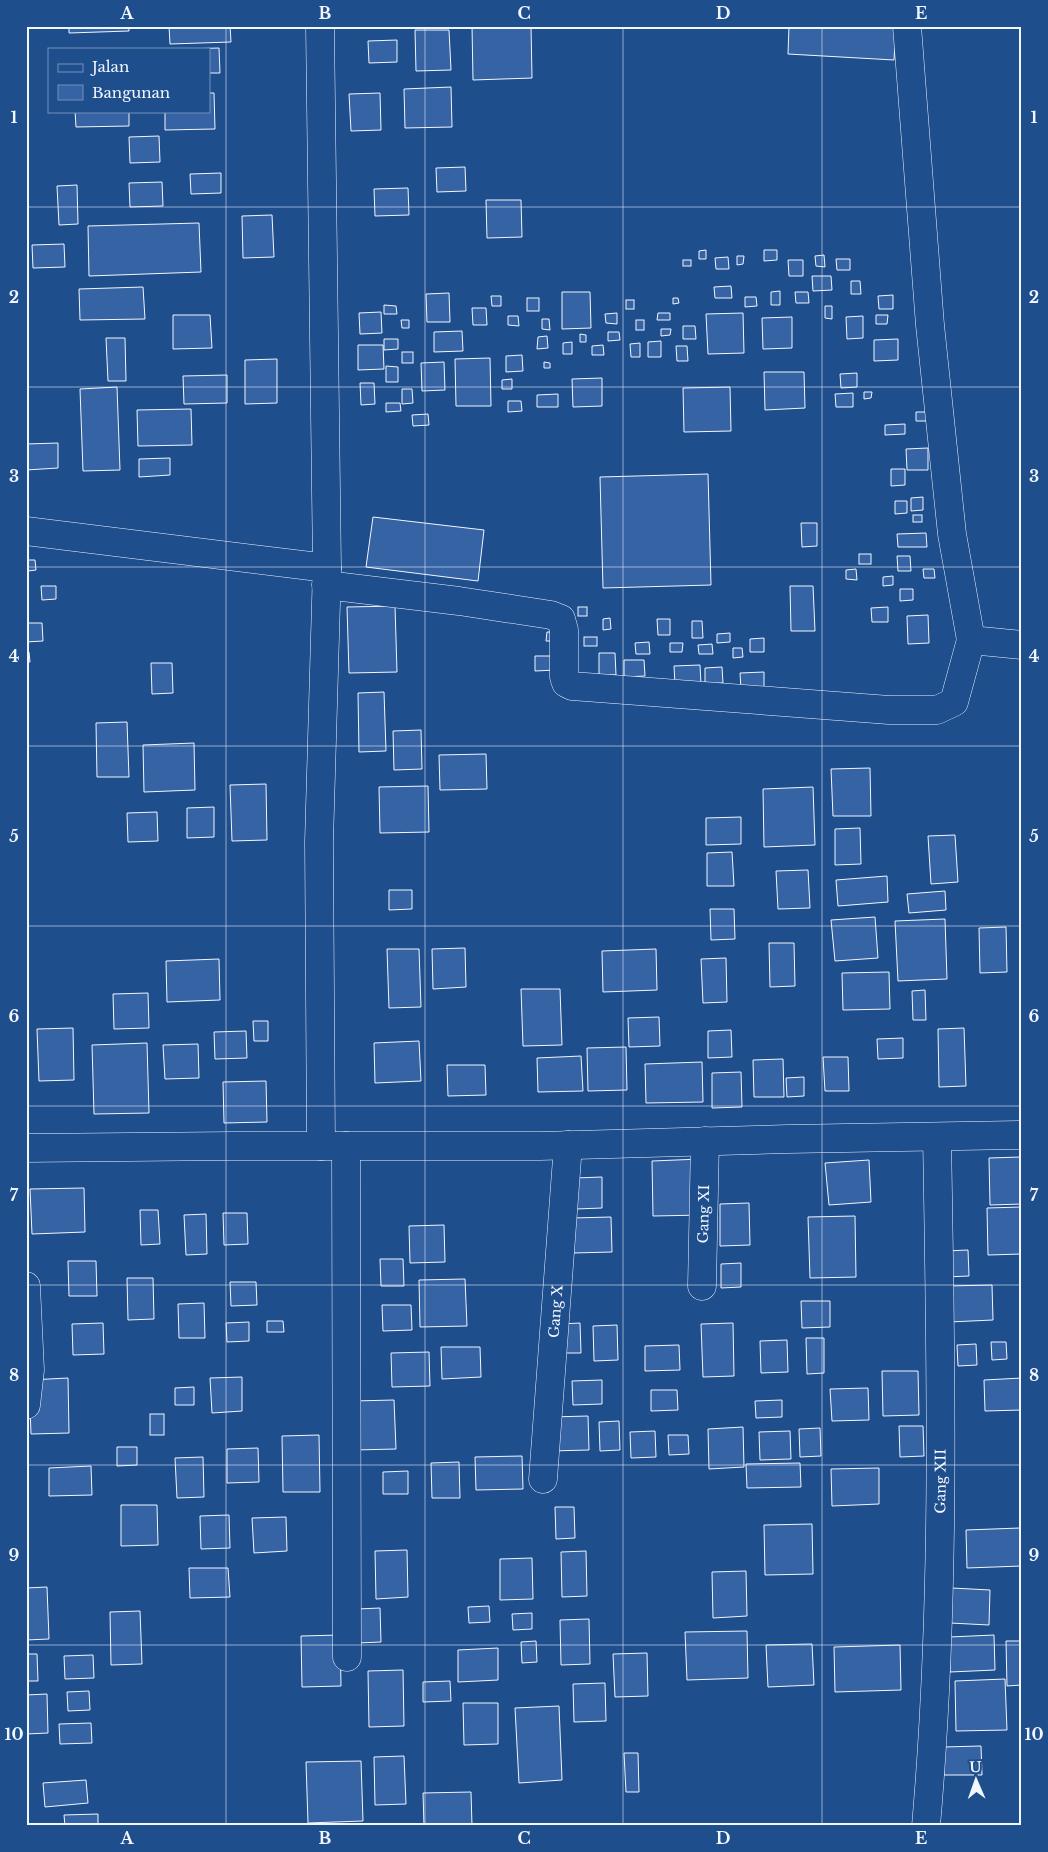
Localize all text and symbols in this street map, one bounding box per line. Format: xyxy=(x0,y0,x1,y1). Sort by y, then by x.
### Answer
text: A xyxy=(120,3,135,23)
text: B xyxy=(319,3,332,23)
text: C xyxy=(517,3,531,23)
text: D xyxy=(716,3,730,23)
text: E xyxy=(915,3,927,23)
legend xyxy=(48,48,210,112)
text: Jalan xyxy=(90,57,129,76)
text: Bangunan xyxy=(92,83,170,102)
text: 1 xyxy=(11,107,18,127)
text: 1 xyxy=(1031,107,1038,127)
text: 2 xyxy=(9,287,19,307)
text: 2 xyxy=(1029,287,1039,307)
text: 3 xyxy=(9,466,19,486)
text: 3 xyxy=(1029,466,1039,486)
text: 4 xyxy=(9,646,19,666)
text: 4 xyxy=(1029,646,1039,666)
text: 5 xyxy=(9,826,19,846)
text: 5 xyxy=(1029,826,1039,846)
text: 6 xyxy=(9,1006,20,1026)
text: 6 xyxy=(1029,1006,1040,1026)
street label: Gang XI xyxy=(694,1184,713,1244)
text: 7 xyxy=(10,1185,19,1205)
text: 7 xyxy=(1030,1185,1039,1205)
street label: Gang X xyxy=(545,1284,567,1339)
text: 8 xyxy=(9,1365,19,1385)
text: 8 xyxy=(1029,1365,1039,1385)
street label: Gang XII xyxy=(931,1449,950,1514)
text: 9 xyxy=(9,1545,20,1565)
text: 9 xyxy=(1029,1545,1040,1565)
text: 10 xyxy=(4,1724,24,1744)
text: 10 xyxy=(1024,1724,1044,1744)
north arrow xyxy=(950,1754,1000,1804)
text: U xyxy=(969,1758,983,1776)
text: A xyxy=(120,1828,135,1848)
text: B xyxy=(319,1828,332,1848)
text: C xyxy=(517,1828,531,1848)
text: D xyxy=(716,1828,730,1848)
text: E xyxy=(915,1828,927,1848)

